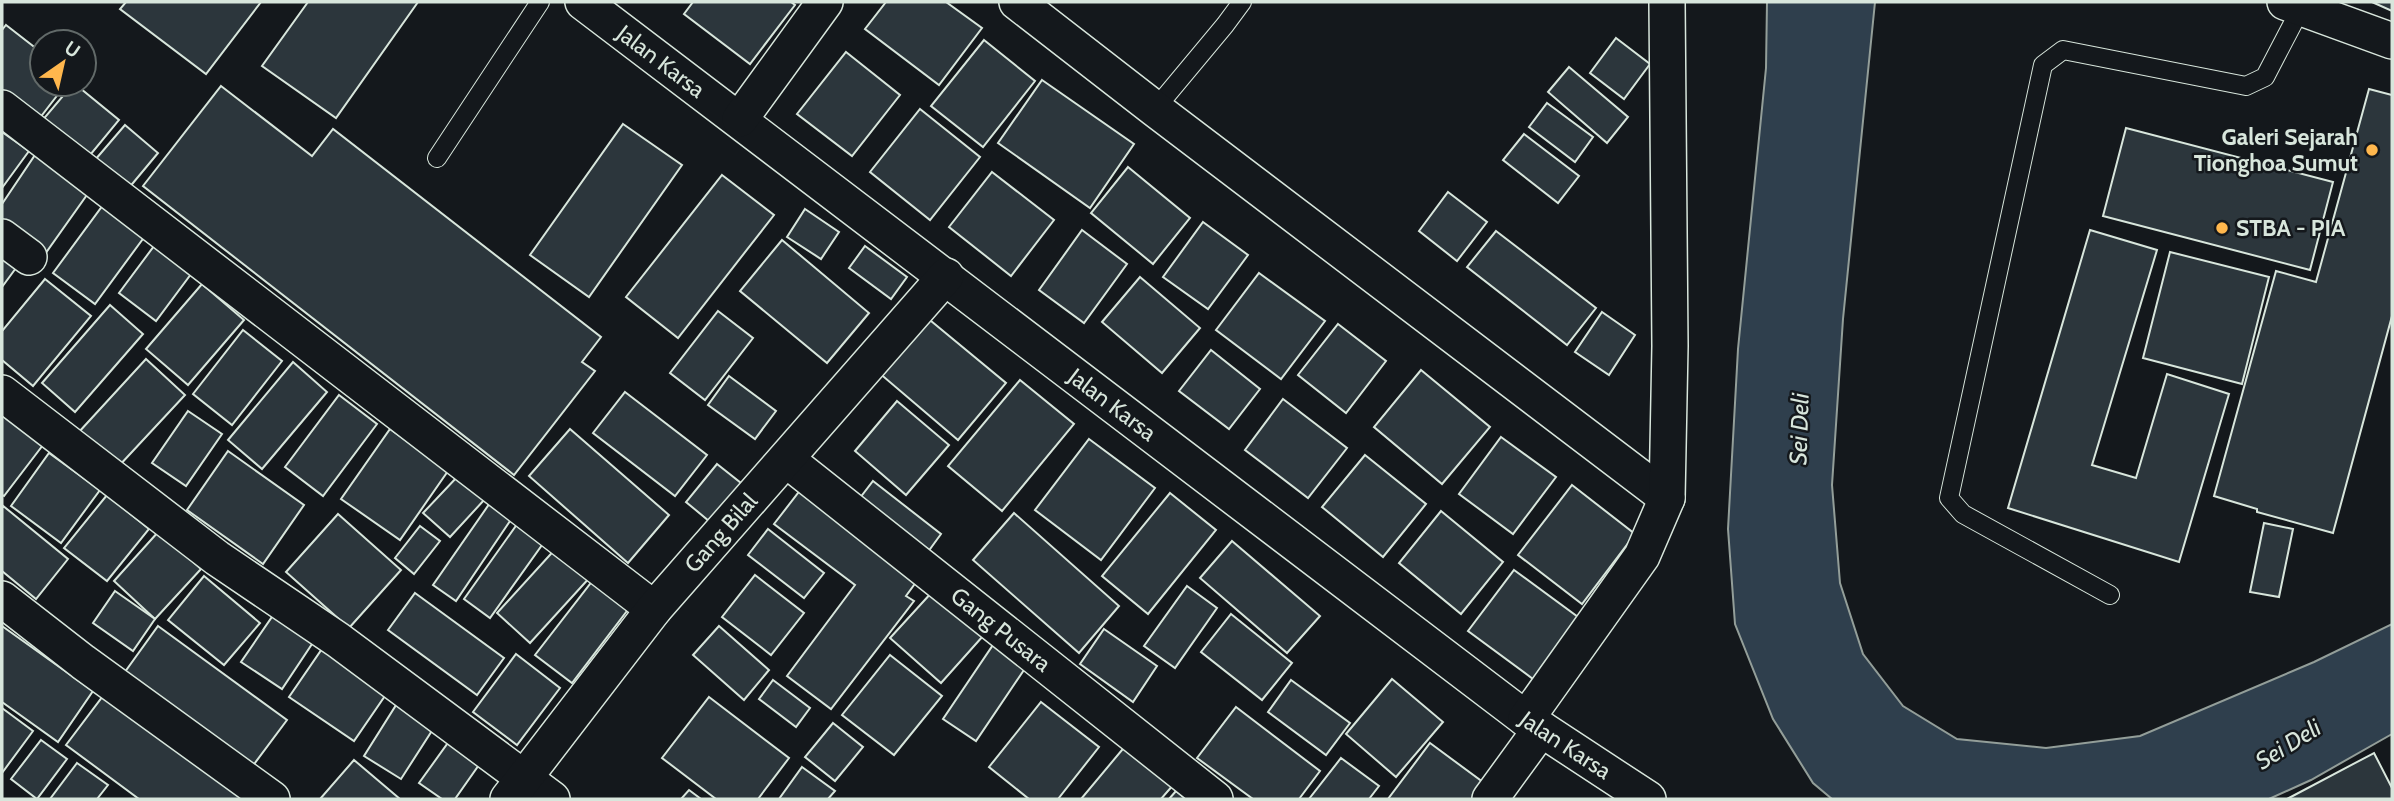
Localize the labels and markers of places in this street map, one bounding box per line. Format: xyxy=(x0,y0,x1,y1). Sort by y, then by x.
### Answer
place label: Galeri Sejarah Tionghoa Sumut xyxy=(2194,123,2358,177)
marker: Galeri Sejarah Tionghoa Sumut xyxy=(2364,142,2380,158)
place label: STBA - PIA xyxy=(2236,214,2346,242)
marker: STBA - PIA xyxy=(2214,220,2230,236)

